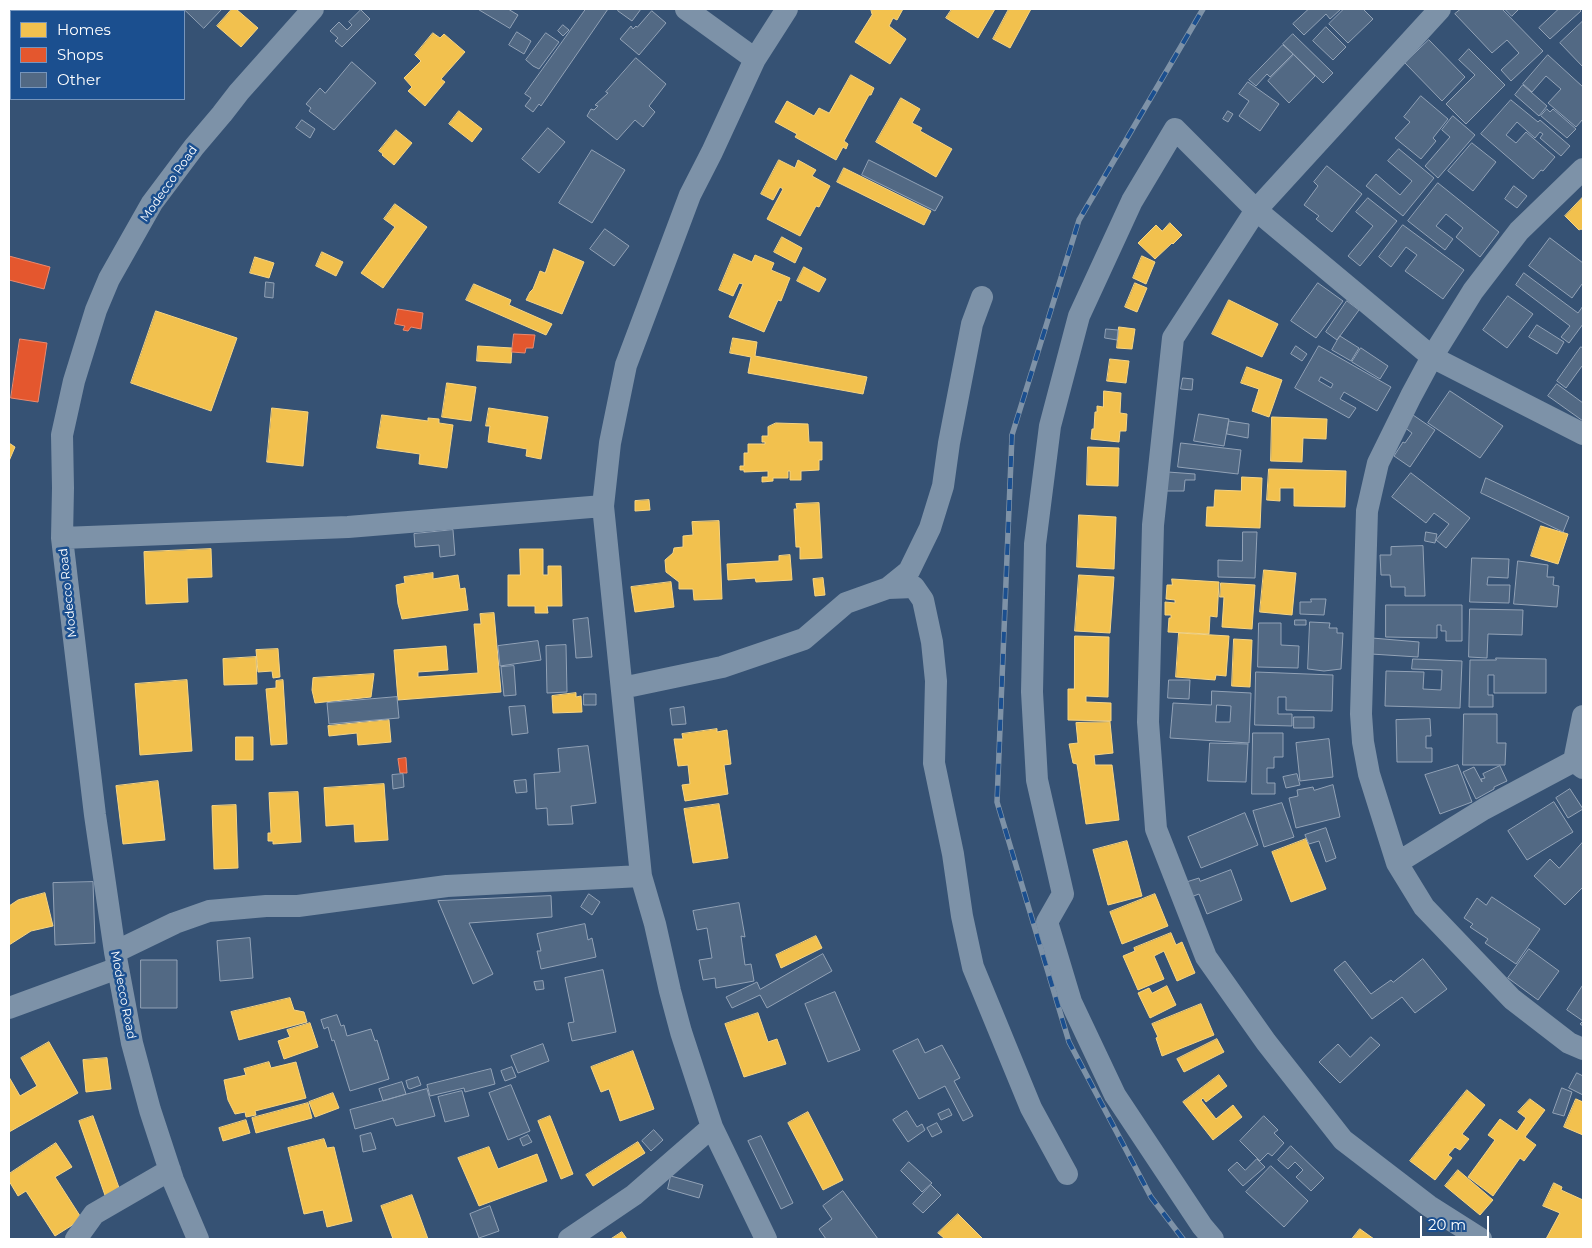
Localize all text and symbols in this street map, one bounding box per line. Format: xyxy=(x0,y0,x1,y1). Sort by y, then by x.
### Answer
legend xyxy=(10,10,185,100)
text: Homes xyxy=(57,20,111,39)
text: Shops xyxy=(57,45,103,64)
text: Other xyxy=(57,70,101,89)
street label: Modecco Road xyxy=(137,143,201,225)
street label: Modecco Road xyxy=(56,548,80,638)
street label: Modecco Road xyxy=(107,950,139,1040)
scale bar xyxy=(1422,1206,1491,1238)
text: 20 m xyxy=(1428,1215,1466,1234)

